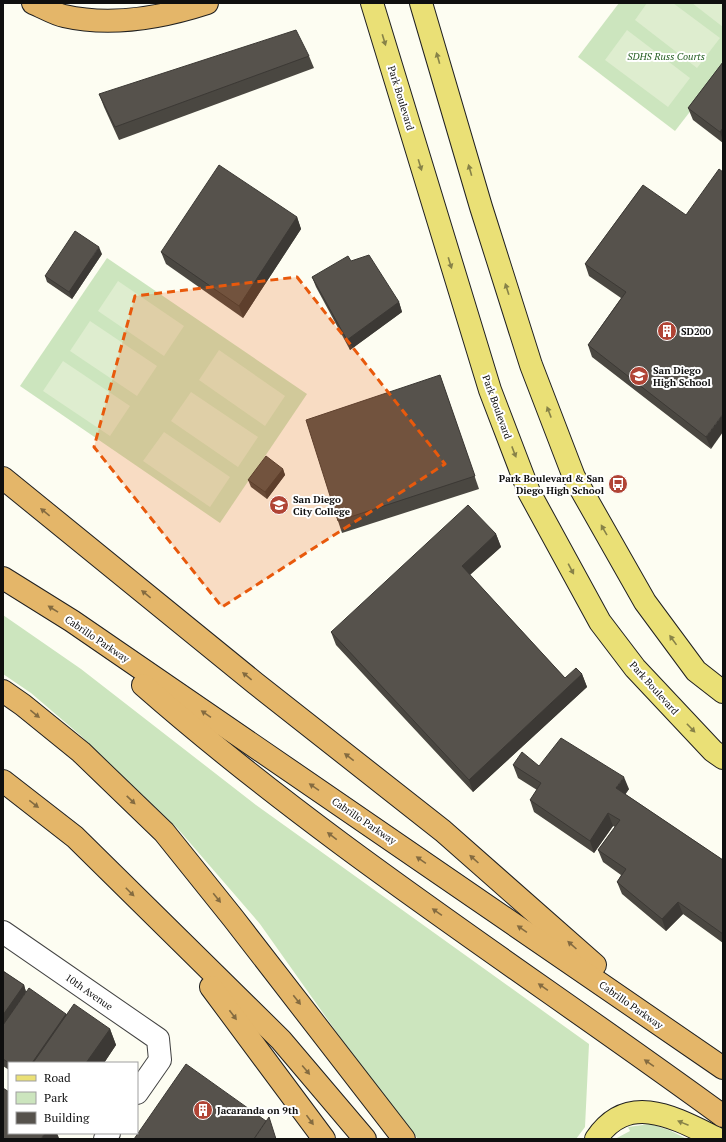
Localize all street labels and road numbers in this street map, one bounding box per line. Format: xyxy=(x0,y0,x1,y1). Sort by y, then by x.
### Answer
street label: Park Boulevard xyxy=(385,64,417,132)
street label: Park Boulevard xyxy=(479,373,515,441)
street label: Cabrillo Parkway xyxy=(62,613,133,666)
street label: Park Boulevard xyxy=(627,659,682,718)
street label: Cabrillo Parkway xyxy=(329,795,400,848)
street label: 10th Avenue xyxy=(63,971,115,1013)
street label: Cabrillo Parkway xyxy=(596,978,666,1032)

